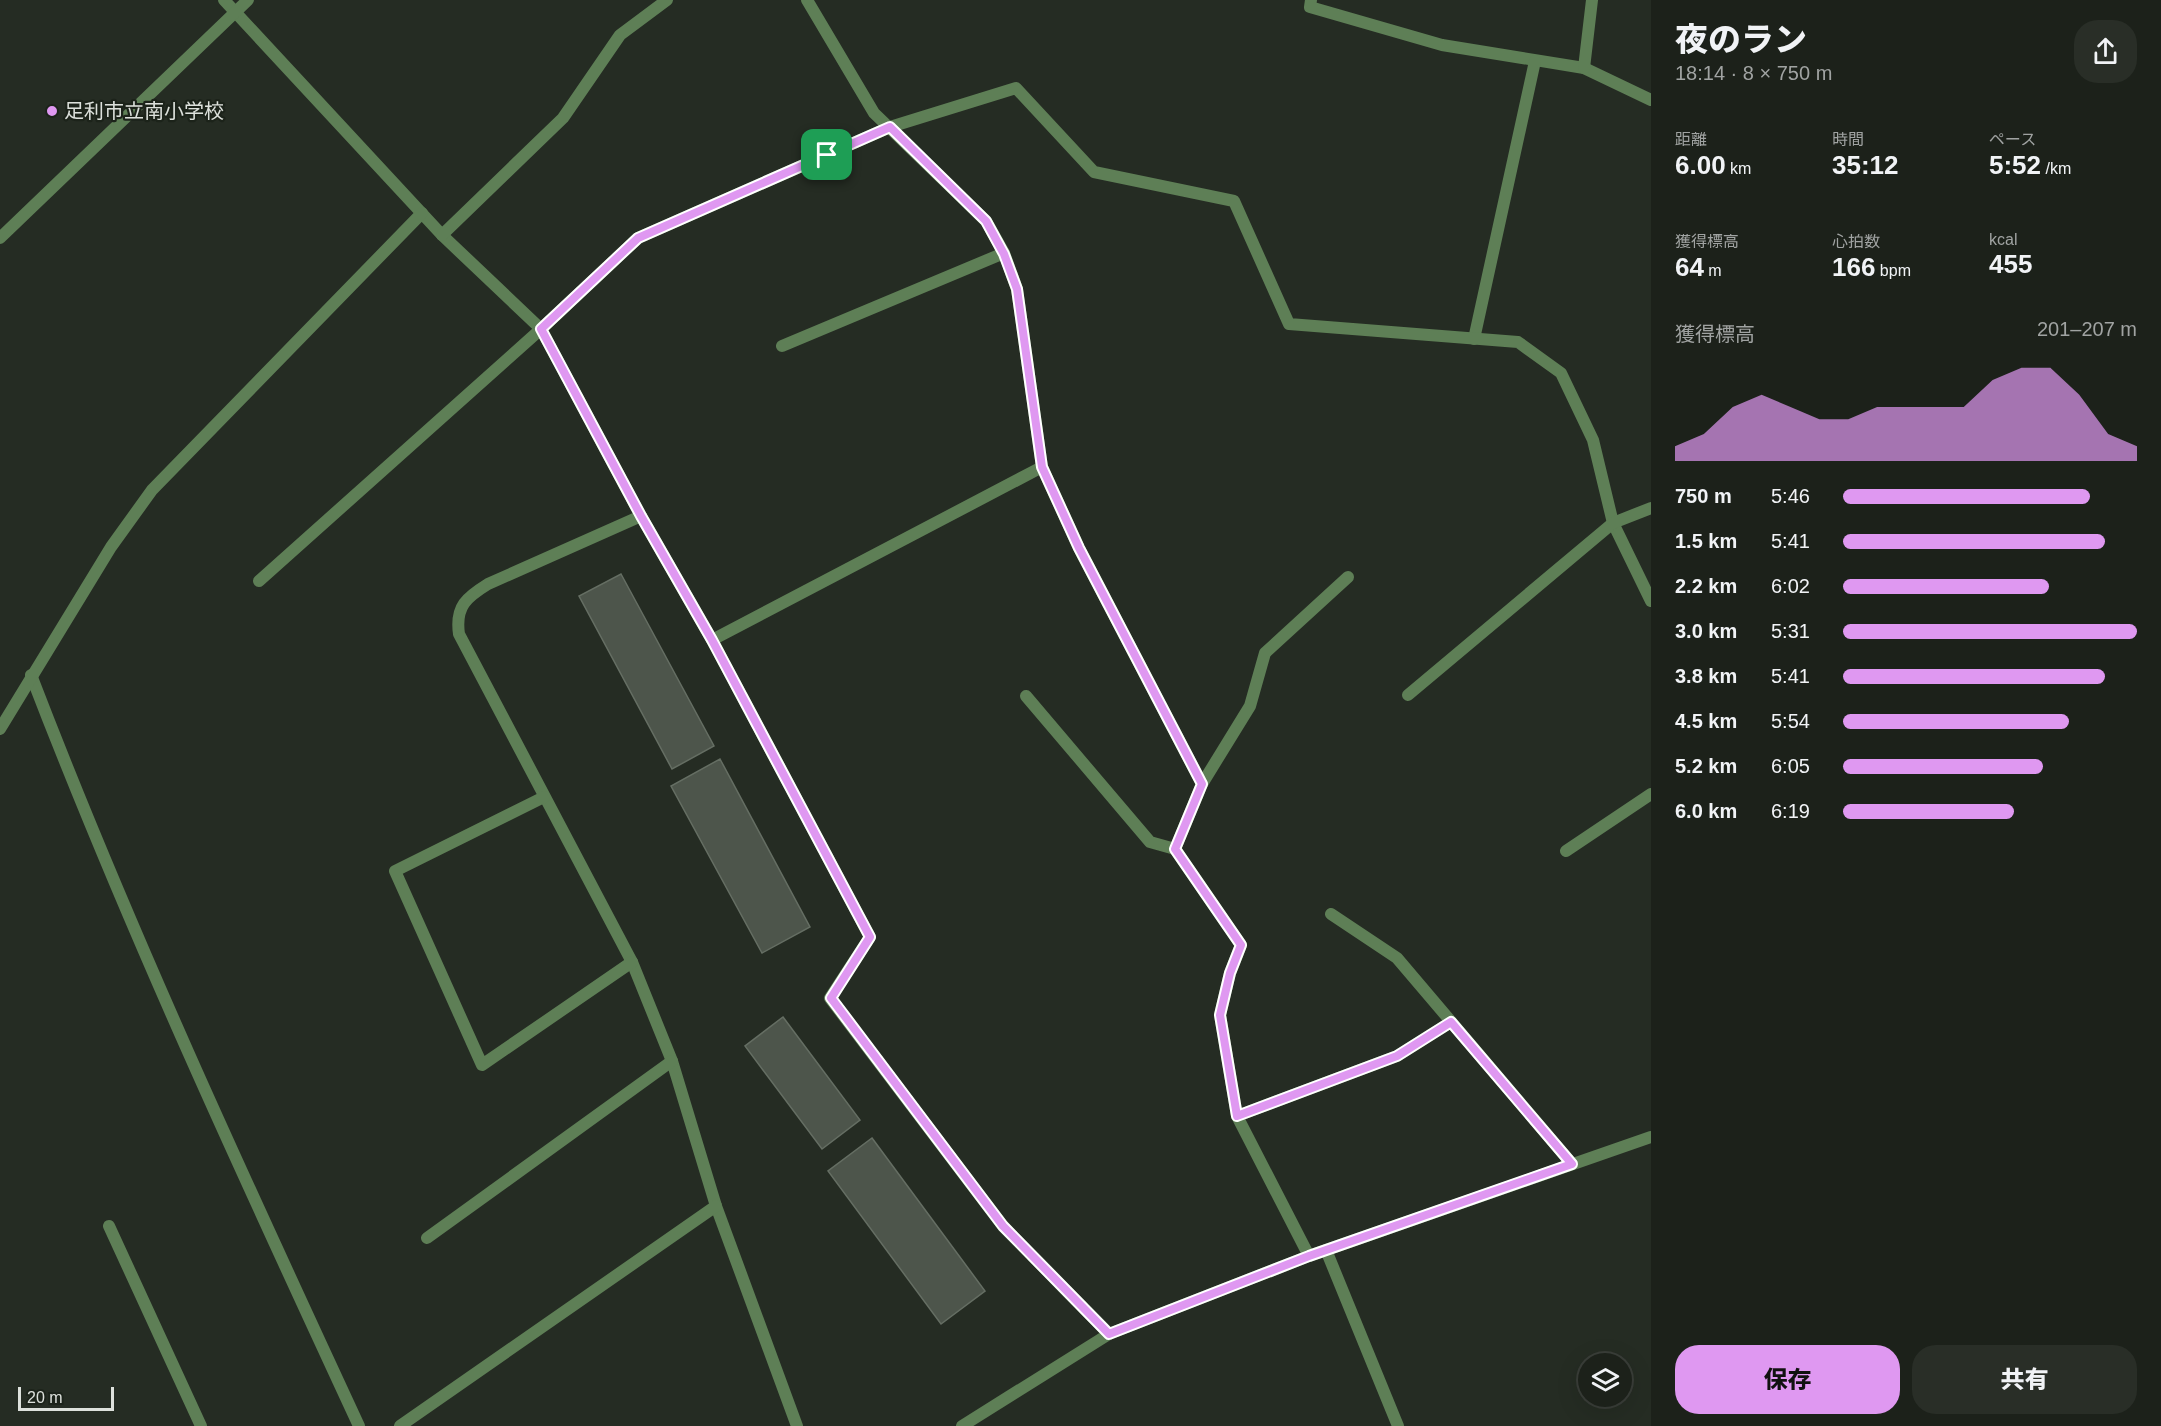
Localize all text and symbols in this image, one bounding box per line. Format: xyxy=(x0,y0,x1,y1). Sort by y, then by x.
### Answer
button: share xyxy=(2074,20,2137,83)
text: 夜のラン xyxy=(1675,21,1807,58)
text: 18:14 · 8 × 750 m xyxy=(1675,62,1832,84)
place label: 足利市立南小学校 xyxy=(64,100,224,122)
marker: 足利市立南小学校 xyxy=(45,104,59,118)
pin xyxy=(801,129,852,180)
text: 距離 xyxy=(1675,131,1707,148)
text: 時間 xyxy=(1832,131,1864,148)
text: ペース xyxy=(1989,131,2036,148)
icon: arrive xyxy=(810,138,843,171)
text: 6.00 xyxy=(1675,150,1726,180)
text: 35:12 xyxy=(1832,150,1899,180)
text: 5:52 xyxy=(1989,150,2041,180)
text: km xyxy=(1726,160,1751,177)
text: /km xyxy=(2041,160,2071,177)
text: kcal xyxy=(1989,231,2017,248)
text: 獲得標高 xyxy=(1675,233,1739,250)
text: 心拍数 xyxy=(1832,233,1880,250)
text: 455 xyxy=(1989,249,2032,279)
text: 64 xyxy=(1675,252,1704,282)
text: 166 xyxy=(1832,252,1875,282)
text: m xyxy=(1704,262,1722,279)
text: bpm xyxy=(1875,262,1911,279)
text: 201–207 m xyxy=(2037,318,2137,340)
text: 獲得標高 xyxy=(1675,323,1755,345)
text: 750 m xyxy=(1675,485,1732,507)
text: 5:46 xyxy=(1771,485,1810,507)
text: 1.5 km xyxy=(1675,530,1737,552)
text: 5:41 xyxy=(1771,530,1810,552)
text: 2.2 km xyxy=(1675,575,1737,597)
text: 6:02 xyxy=(1771,575,1810,597)
text: 3.0 km xyxy=(1675,620,1737,642)
text: 5:31 xyxy=(1771,620,1810,642)
text: 3.8 km xyxy=(1675,665,1737,687)
text: 5:41 xyxy=(1771,665,1810,687)
text: 4.5 km xyxy=(1675,710,1737,732)
text: 5:54 xyxy=(1771,710,1810,732)
text: 5.2 km xyxy=(1675,755,1737,777)
text: 6:05 xyxy=(1771,755,1810,777)
text: 6.0 km xyxy=(1675,800,1737,822)
text: 6:19 xyxy=(1771,800,1810,822)
button: 保存 xyxy=(1675,1345,1900,1414)
button: 共有 xyxy=(1912,1345,2137,1414)
map controls xyxy=(1578,1353,1632,1407)
button: layers xyxy=(1578,1353,1632,1407)
scale bar xyxy=(18,1384,114,1412)
text: 20 m xyxy=(27,1389,63,1406)

